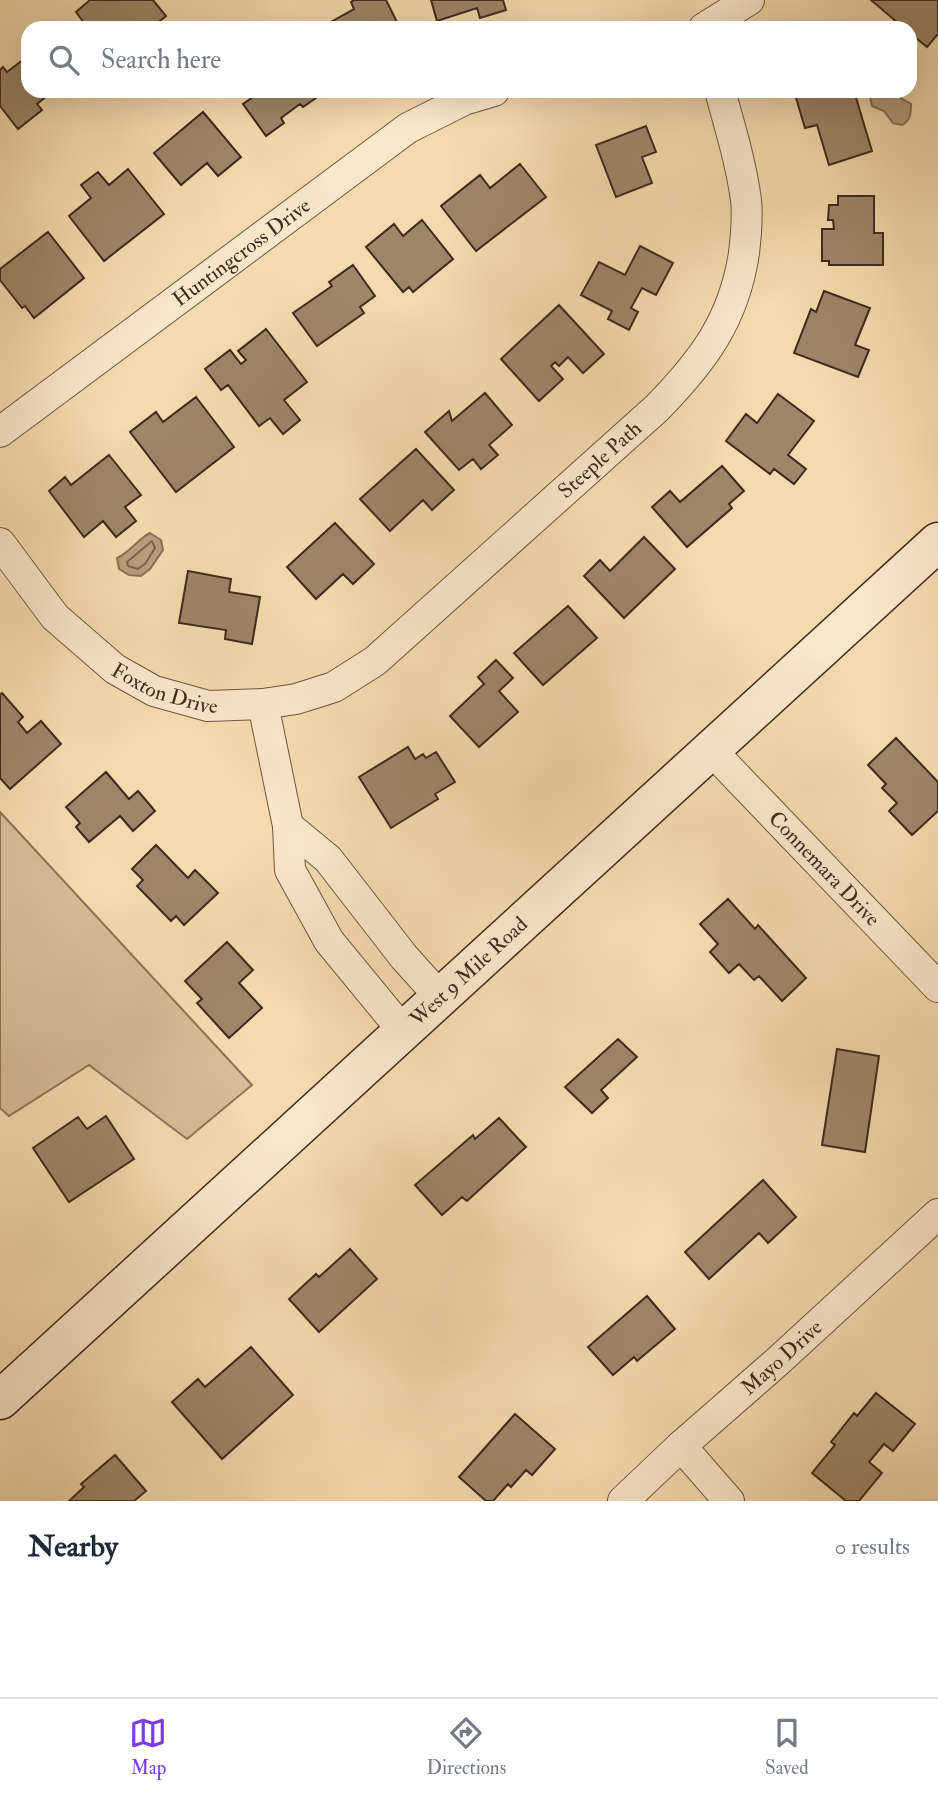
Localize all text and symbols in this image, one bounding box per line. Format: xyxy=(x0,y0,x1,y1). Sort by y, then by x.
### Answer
search box xyxy=(21,21,917,98)
icon: search xyxy=(45,41,83,79)
text: Search here xyxy=(101,44,221,76)
street label: Huntingcross Drive xyxy=(167,192,316,312)
street label: Steeple Path xyxy=(552,415,647,504)
street label: Foxton Drive xyxy=(107,656,218,720)
street label: Connemara Drive xyxy=(763,805,886,932)
street label: West 9 Mile Road xyxy=(403,910,534,1033)
street label: Mayo Drive xyxy=(735,1314,828,1401)
text: Nearby xyxy=(28,1528,118,1565)
text: 0 results xyxy=(834,1532,910,1561)
tab: Map xyxy=(129,1714,167,1780)
tab: Directions xyxy=(426,1714,506,1780)
tab: Saved xyxy=(765,1714,809,1780)

